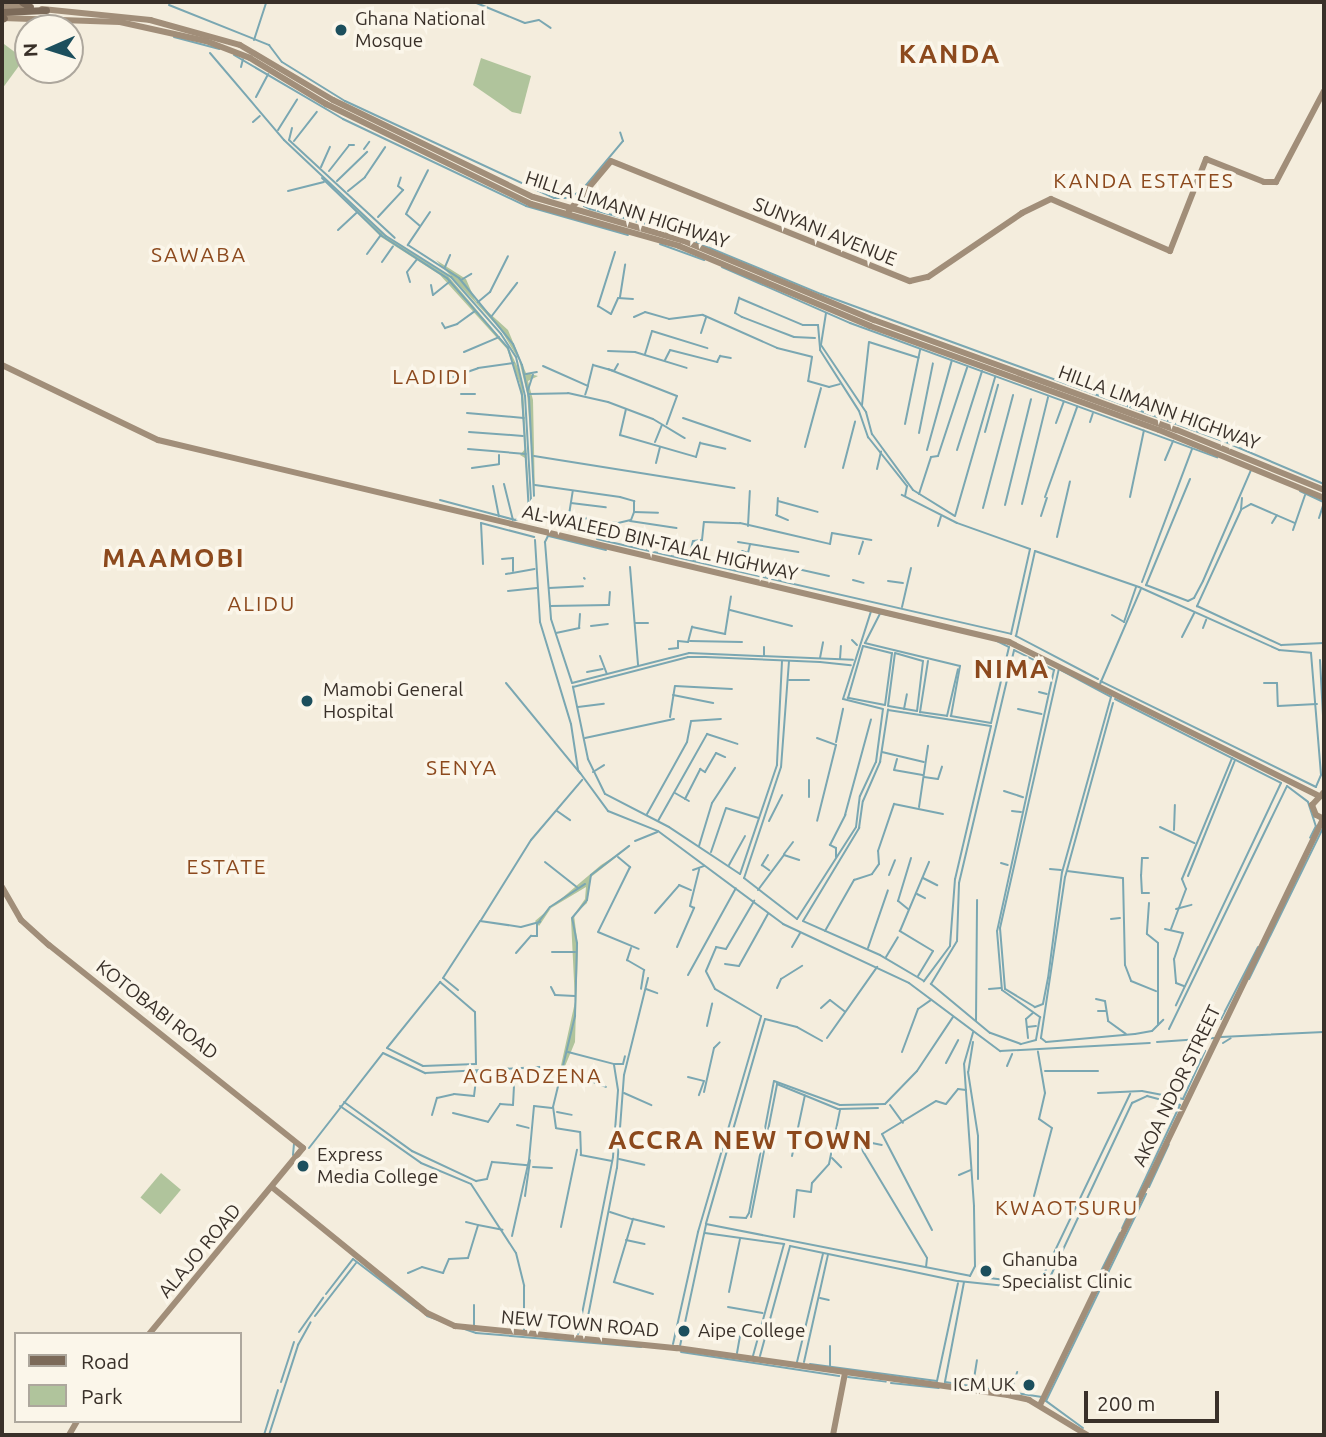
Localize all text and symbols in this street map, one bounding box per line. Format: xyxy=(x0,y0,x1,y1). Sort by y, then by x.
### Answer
place label: Ghana National Mosque xyxy=(355,8,485,52)
north arrow xyxy=(14,14,84,84)
marker: Ghana National Mosque xyxy=(333,22,349,38)
district label: KANDA xyxy=(899,38,1001,70)
text: N xyxy=(19,42,41,58)
street label: HILLA LIMANN HIGHWAY xyxy=(522,166,732,254)
district label: KANDA ESTATES xyxy=(1055,167,1233,193)
street label: SUNYANI AVENUE xyxy=(750,193,900,271)
district label: SAWABA xyxy=(152,241,246,267)
street label: HILLA LIMANN HIGHWAY xyxy=(1055,361,1263,455)
district label: LADIDI xyxy=(393,363,469,389)
street label: AL-WALEED BIN-TALAL HIGHWAY xyxy=(520,500,800,586)
district label: MAAMOBI xyxy=(103,542,245,574)
district label: ALIDU xyxy=(228,590,296,616)
district label: NIMA xyxy=(974,653,1050,685)
place label: Mamobi General Hospital xyxy=(323,679,463,723)
marker: Mamobi General Hospital xyxy=(297,691,317,711)
district label: SENYA xyxy=(427,754,497,780)
district label: ESTATE xyxy=(187,853,267,879)
street label: KOTOBABI ROAD xyxy=(92,955,222,1065)
street label: AKOA NDOR STREET xyxy=(1128,1002,1226,1170)
district label: AGBADZENA xyxy=(464,1062,602,1088)
district label: ACCRA NEW TOWN xyxy=(610,1124,872,1156)
place label: Express Media College xyxy=(317,1144,438,1188)
marker: Express Media College xyxy=(295,1158,311,1174)
district label: KWAOTSURU xyxy=(996,1194,1138,1220)
street label: ALAJO ROAD xyxy=(154,1199,246,1303)
place label: Ghanuba Specialist Clinic xyxy=(1002,1249,1132,1293)
marker: Ghanuba Specialist Clinic xyxy=(976,1261,996,1281)
street label: NEW TOWN ROAD xyxy=(500,1306,660,1342)
place label: Aipe College xyxy=(698,1320,806,1342)
marker: Aipe College xyxy=(676,1323,692,1339)
legend xyxy=(14,1332,242,1423)
text: Road xyxy=(81,1349,129,1373)
place label: ICM UK xyxy=(953,1374,1015,1396)
marker: ICM UK xyxy=(1021,1377,1037,1393)
scale bar xyxy=(1088,1378,1223,1422)
text: Park xyxy=(81,1384,123,1408)
text: 200 m xyxy=(1097,1391,1155,1415)

